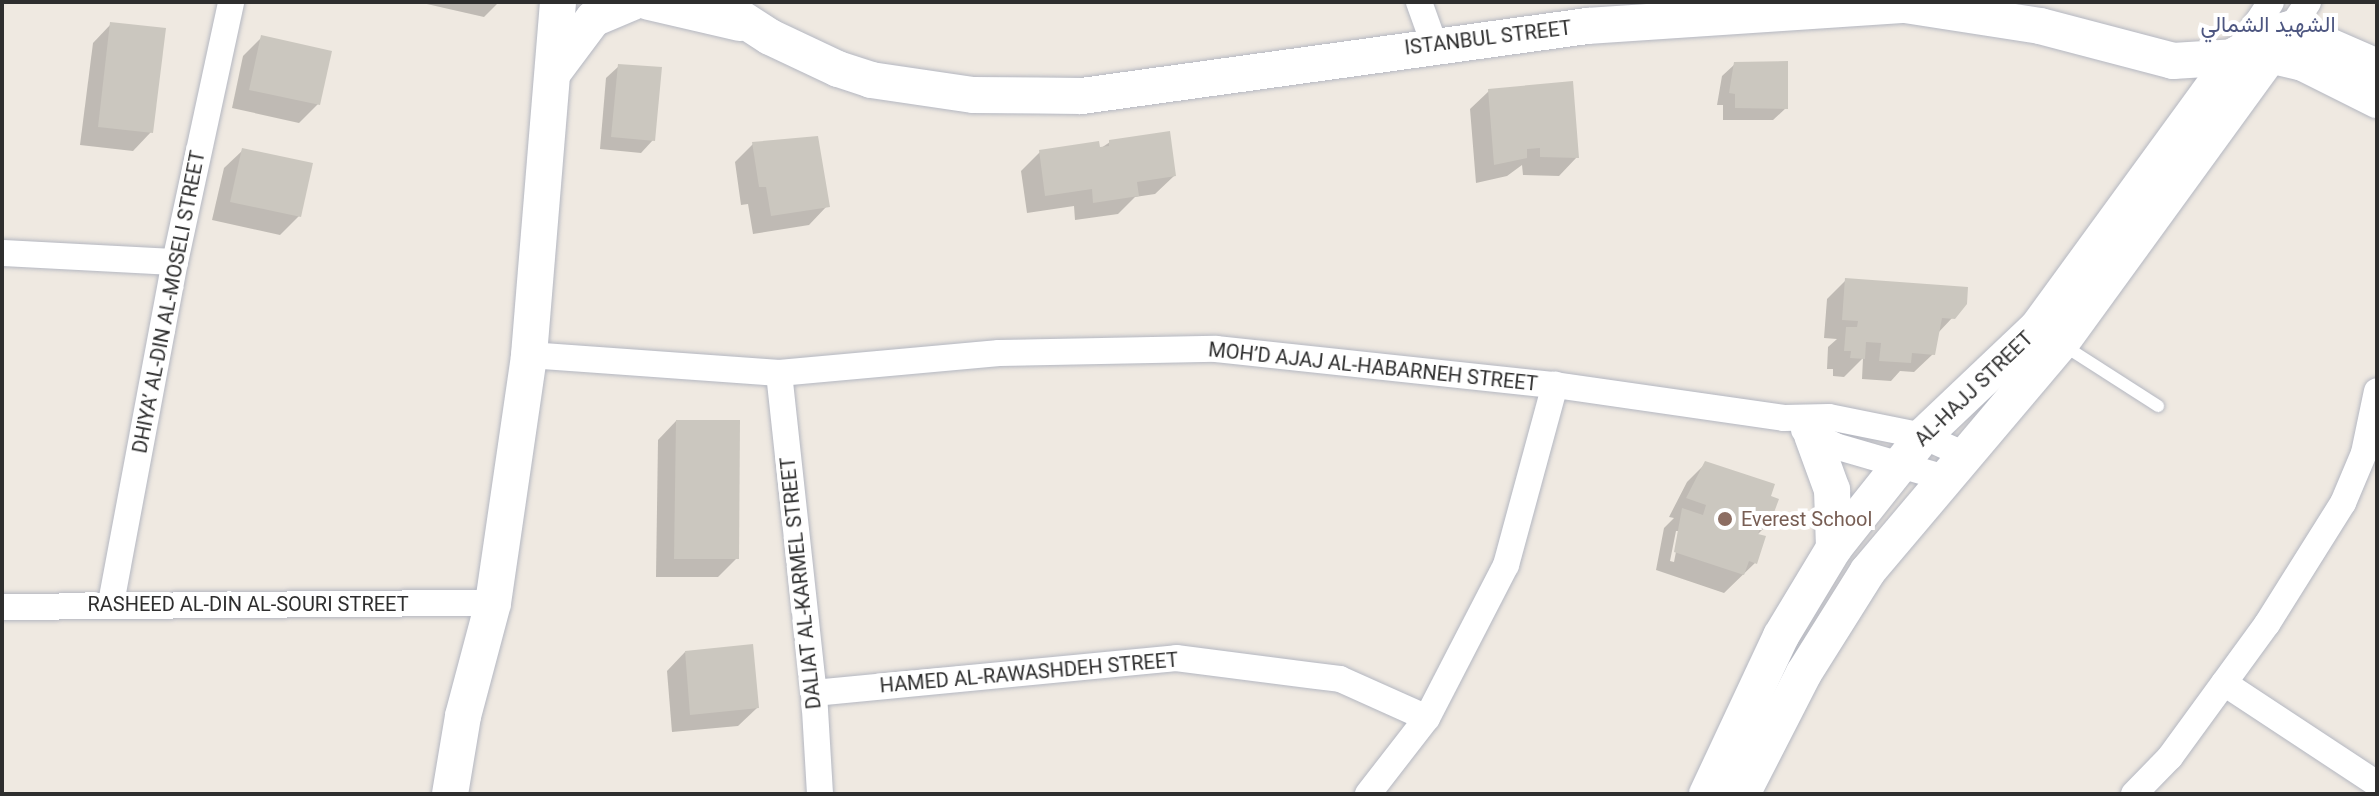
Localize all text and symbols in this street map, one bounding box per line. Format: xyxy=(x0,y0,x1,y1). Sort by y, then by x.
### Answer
district label: الشهيد الشمالي xyxy=(2200,12,2336,38)
street label: ISTANBUL STREET xyxy=(1403,16,1573,60)
street label: DHIYA’ AL-DIN AL-MOSELI STREET xyxy=(128,149,210,455)
street label: AL-HAJJ STREET xyxy=(1910,327,2038,451)
street label: MOH’D AJAJ AL-HABARNEH STREET xyxy=(1207,338,1539,396)
street label: DALIAT AL-KARMEL STREET xyxy=(776,456,826,710)
place label: Everest School xyxy=(1741,507,1872,531)
marker: Everest School xyxy=(1716,510,1734,528)
street label: RASHEED AL-DIN AL-SOURI STREET xyxy=(87,592,409,616)
street label: HAMED AL-RAWASHDEH STREET xyxy=(879,648,1179,698)

